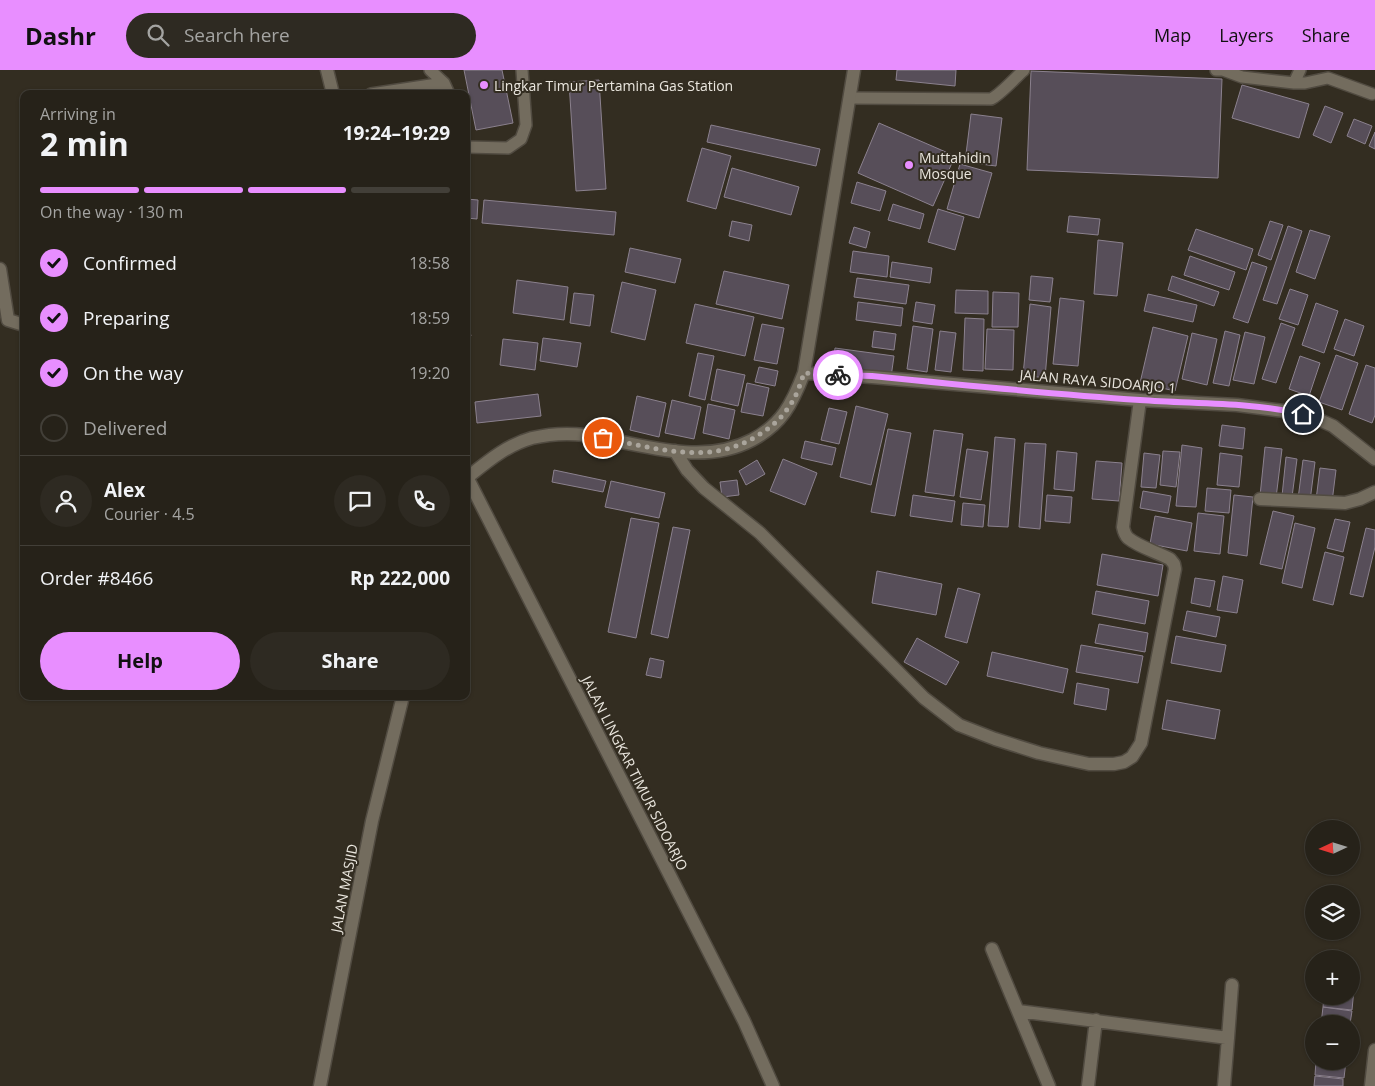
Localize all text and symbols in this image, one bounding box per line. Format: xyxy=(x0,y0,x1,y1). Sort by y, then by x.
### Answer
search box xyxy=(126,13,476,58)
text: Dashr xyxy=(25,19,96,52)
icon: search xyxy=(144,21,172,49)
text: Search here xyxy=(184,22,290,48)
text: Map xyxy=(1154,23,1191,47)
text: Layers xyxy=(1219,23,1274,47)
text: Share xyxy=(1302,23,1350,47)
place label: Lingkar Timur Pertamina Gas Station xyxy=(494,76,733,95)
marker: Lingkar Timur Pertamina Gas Station xyxy=(478,79,490,91)
text: Arriving in xyxy=(40,103,116,125)
text: 19:24–19:29 xyxy=(343,120,450,146)
text: 2 min xyxy=(40,122,129,165)
place label: Muttahidin Mosque xyxy=(919,148,991,183)
marker: Muttahidin Mosque xyxy=(903,159,915,171)
text: On the way · 130 m xyxy=(40,201,183,223)
icon: check xyxy=(40,249,68,277)
text: Confirmed xyxy=(83,250,177,276)
text: 18:58 xyxy=(409,252,450,274)
icon: check xyxy=(40,304,68,332)
text: Preparing xyxy=(83,305,170,331)
text: 18:59 xyxy=(409,307,450,329)
courier xyxy=(813,350,863,400)
icon: check xyxy=(40,359,68,387)
text: On the way xyxy=(83,360,183,386)
icon: bike xyxy=(824,361,852,389)
text: 19:20 xyxy=(409,362,450,384)
street label: JALAN RAYA SIDOARJO 1 xyxy=(1017,365,1177,397)
pin xyxy=(1282,393,1324,435)
icon: home xyxy=(1289,400,1317,428)
text: Delivered xyxy=(83,415,167,441)
pin xyxy=(582,417,624,459)
icon: bag xyxy=(589,424,617,452)
button: person xyxy=(40,475,92,527)
button: chat xyxy=(334,475,386,527)
button: phone xyxy=(398,475,450,527)
text: Alex xyxy=(104,477,145,503)
text: Courier · 4.5 xyxy=(104,503,195,525)
text: Order #8466 xyxy=(40,565,153,591)
text: Rp 222,000 xyxy=(350,565,450,591)
button: Help xyxy=(40,632,240,690)
button: Share xyxy=(250,632,450,690)
street label: JALAN LINGKAR TIMUR SIDOARJO xyxy=(577,671,693,874)
north arrow xyxy=(1305,820,1360,875)
map controls xyxy=(1305,820,1360,1070)
street label: JALAN MASJID xyxy=(326,842,362,936)
button: layers xyxy=(1305,885,1360,940)
button: + xyxy=(1305,950,1360,1005)
button: − xyxy=(1305,1015,1360,1070)

